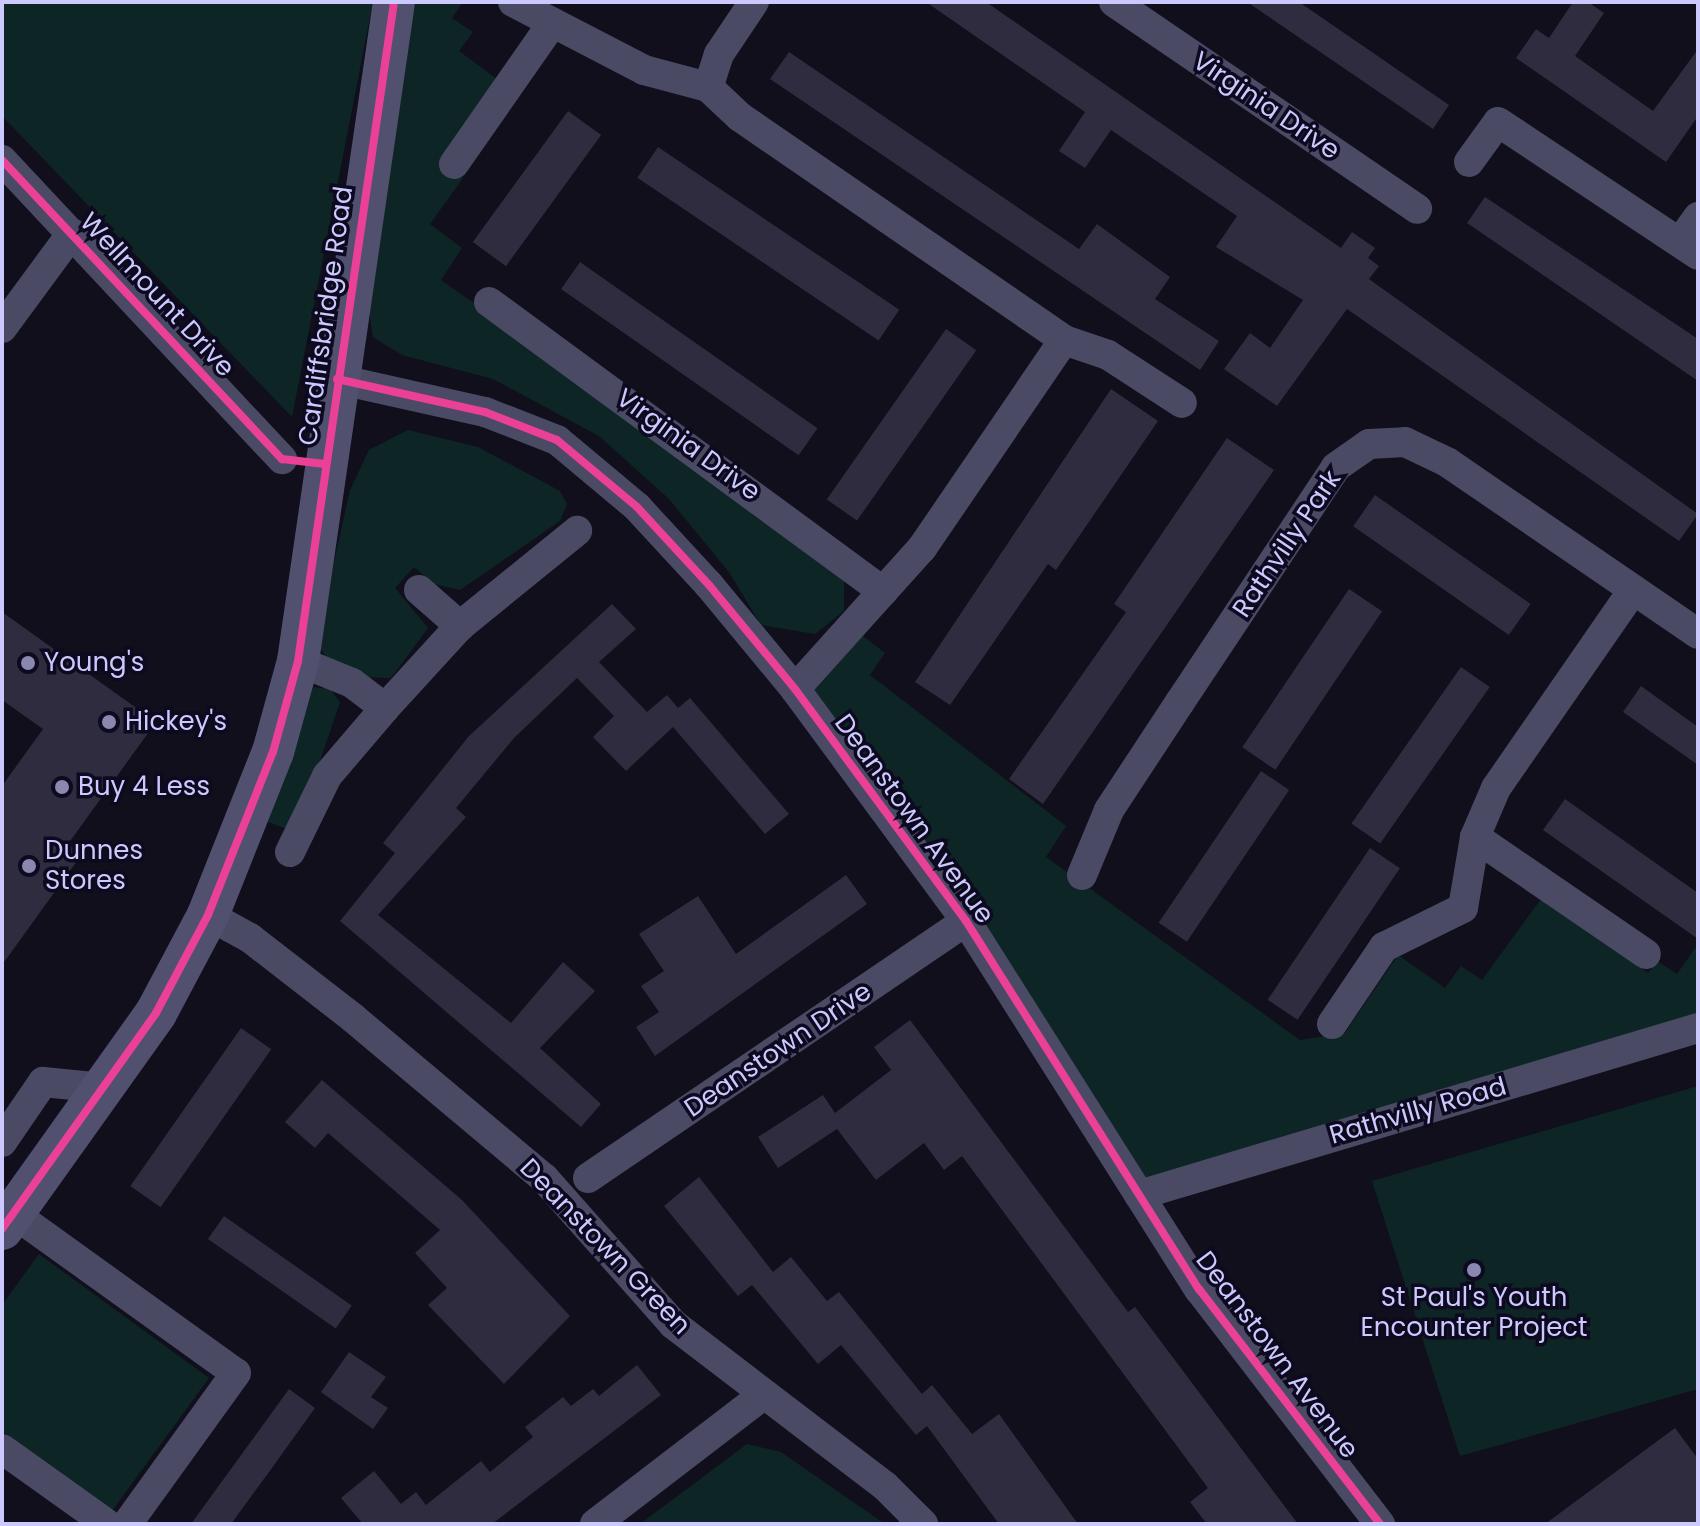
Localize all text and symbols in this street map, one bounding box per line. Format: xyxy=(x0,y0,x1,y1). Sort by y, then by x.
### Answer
street label: Virginia Drive xyxy=(1187,45,1345,167)
street label: Cardiffsbridge Road xyxy=(292,184,360,448)
street label: Wellmount Drive xyxy=(73,207,241,383)
street label: Virginia Drive xyxy=(610,382,766,508)
street label: Rathvilly Park xyxy=(1226,465,1348,623)
place label: Young's xyxy=(44,647,144,679)
marker: Young's xyxy=(19,654,37,672)
place label: Hickey's xyxy=(125,706,227,738)
street label: Deanstown Avenue xyxy=(828,708,1000,930)
marker: Hickey's xyxy=(100,713,118,731)
place label: Buy 4 Less xyxy=(78,771,210,803)
marker: Buy 4 Less xyxy=(53,778,71,796)
place label: Dunnes Stores xyxy=(45,835,143,896)
marker: Dunnes Stores xyxy=(20,857,38,875)
street label: Deanstown Drive xyxy=(679,976,877,1124)
street label: Rathvilly Road xyxy=(1326,1071,1510,1151)
street label: Deanstown Green xyxy=(513,1153,697,1341)
street label: Deanstown Avenue xyxy=(1189,1245,1365,1465)
marker: St Paul's Youth Encounter Project xyxy=(1465,1261,1483,1279)
place label: St Paul's Youth Encounter Project xyxy=(1360,1282,1588,1344)

